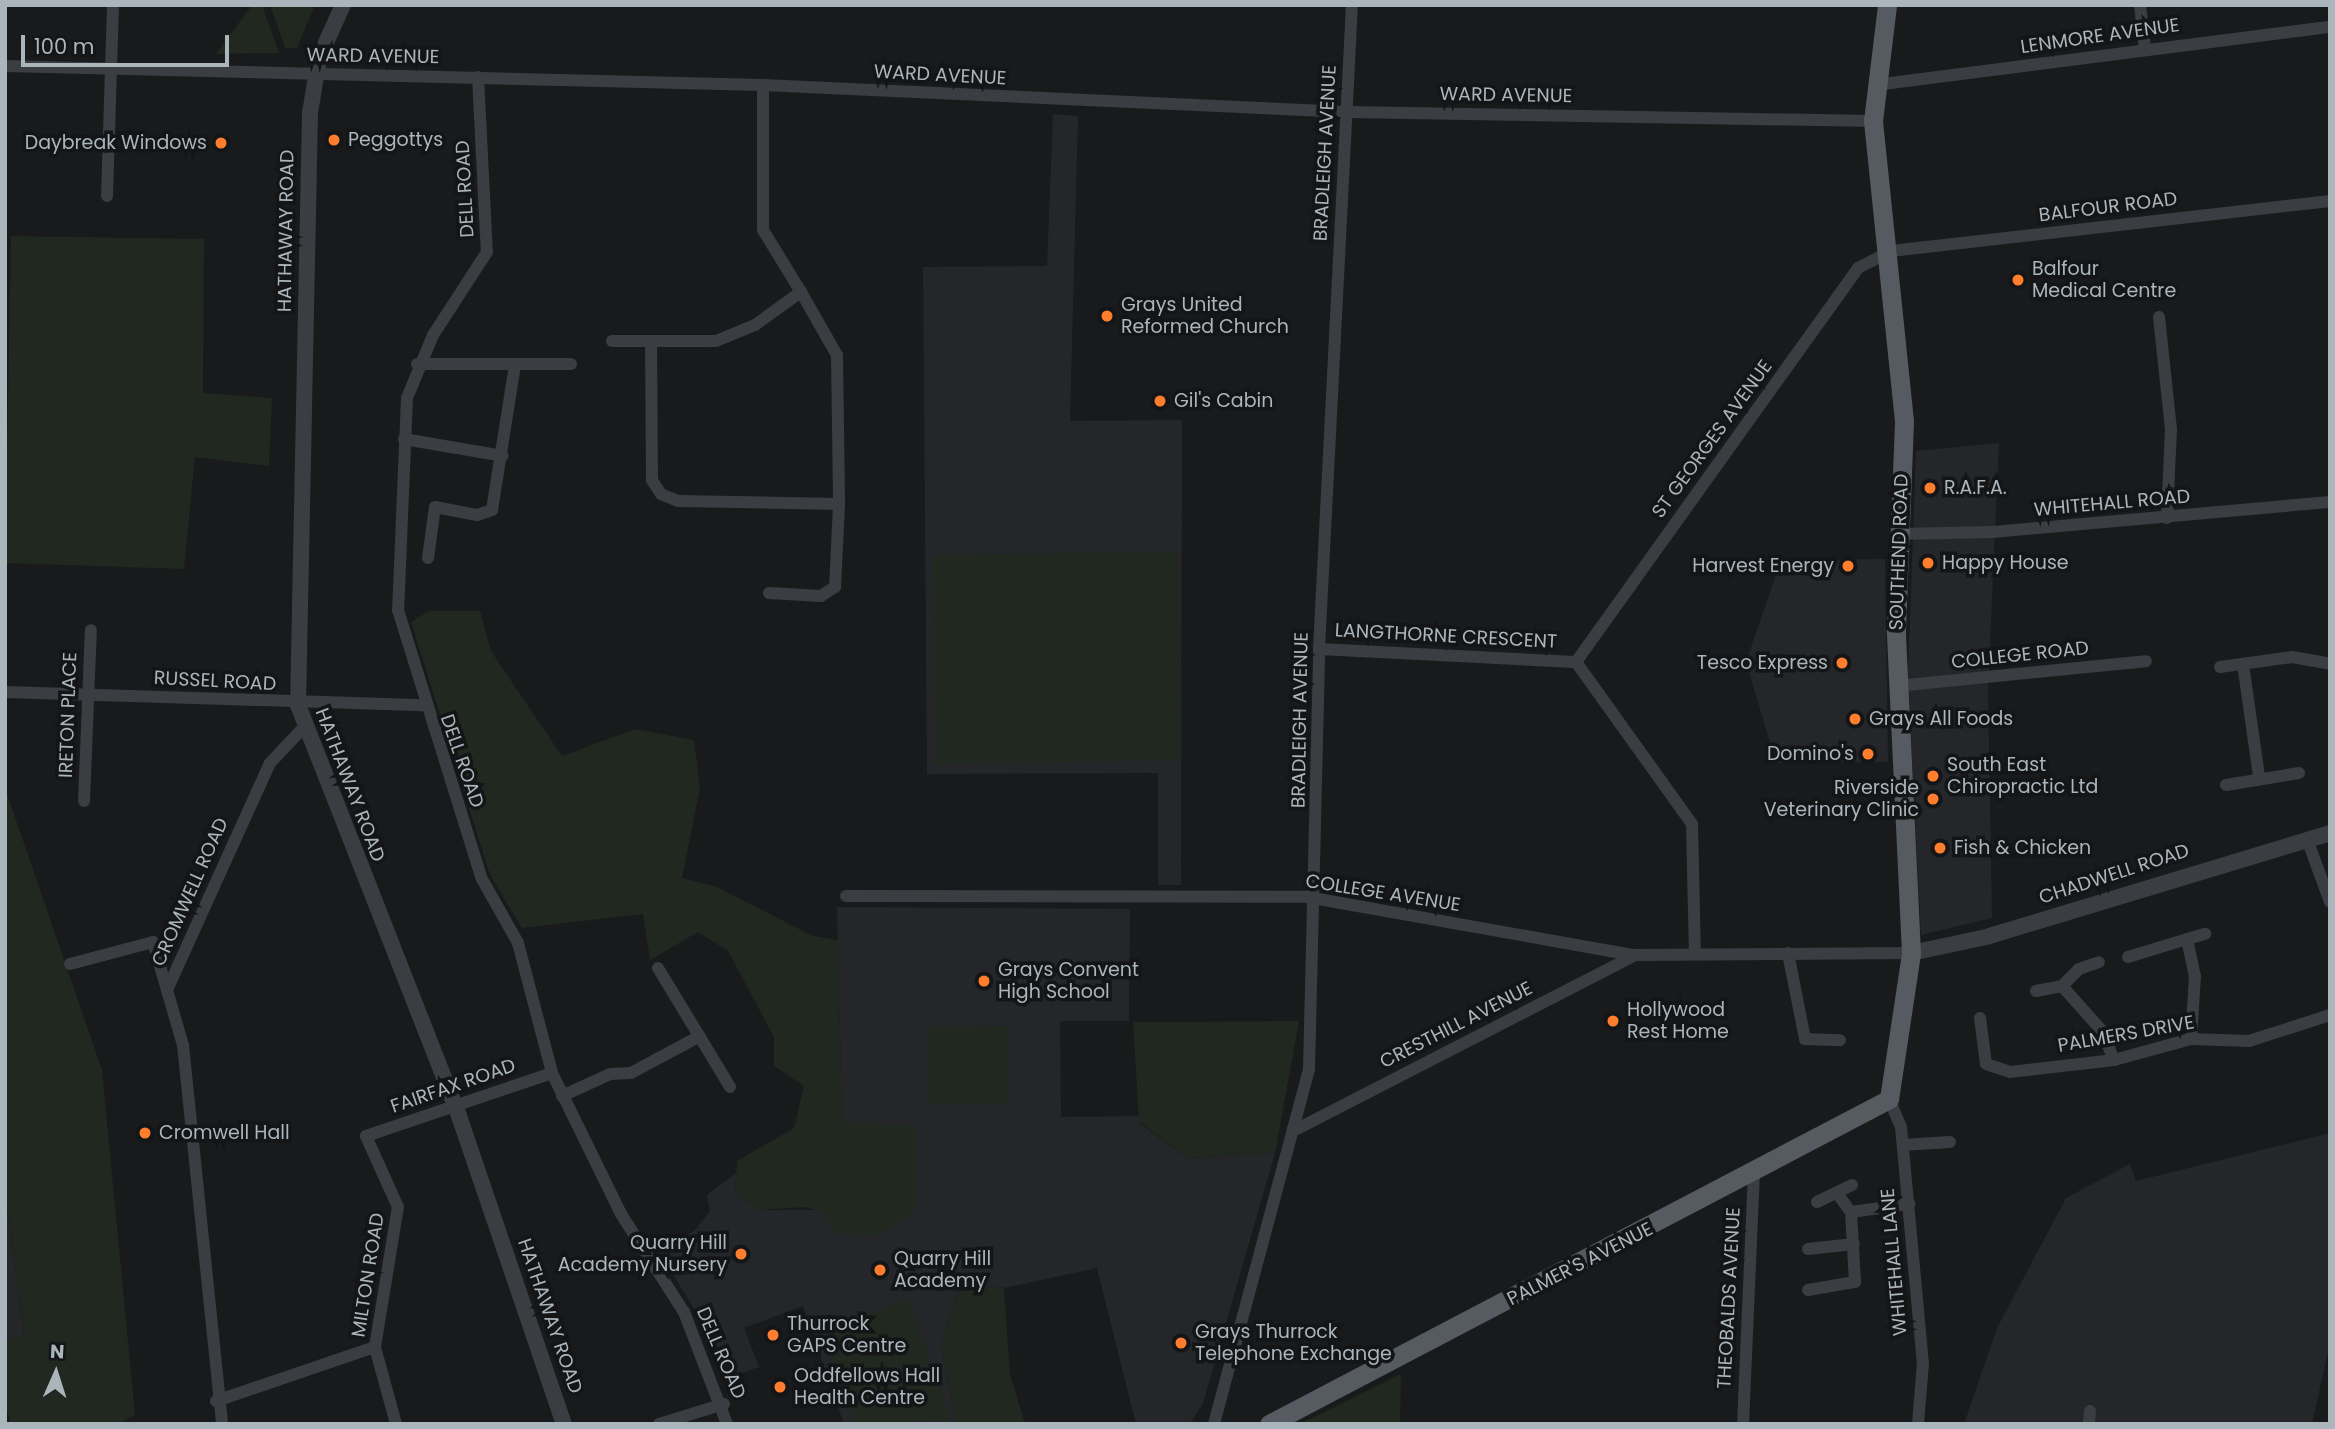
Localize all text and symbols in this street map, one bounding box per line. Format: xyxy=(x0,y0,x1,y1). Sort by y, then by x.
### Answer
street label: LENMORE AVENUE xyxy=(2019,14,2181,58)
scale bar xyxy=(24,21,233,65)
text: 100 m xyxy=(34,32,94,61)
street label: WARD AVENUE xyxy=(306,43,440,69)
street label: WARD AVENUE xyxy=(873,60,1007,90)
street label: BRADLEIGH AVENUE xyxy=(1309,64,1341,242)
street label: WARD AVENUE xyxy=(1439,82,1573,108)
place label: Peggottys xyxy=(348,129,443,151)
place label: Daybreak Windows xyxy=(25,132,207,154)
marker: Peggottys xyxy=(326,132,342,148)
marker: Daybreak Windows xyxy=(213,135,229,151)
street label: DELL ROAD xyxy=(451,140,479,238)
street label: HATHAWAY ROAD xyxy=(273,150,299,312)
street label: BALFOUR ROAD xyxy=(2037,187,2179,227)
place label: Balfour Medical Centre xyxy=(2032,258,2176,302)
marker: Balfour Medical Centre xyxy=(2010,272,2026,288)
place label: Grays United Reformed Church xyxy=(1121,294,1289,338)
marker: Grays United Reformed Church xyxy=(1099,308,1115,324)
street label: ST GEORGES AVENUE xyxy=(1647,356,1777,522)
place label: Gil's Cabin xyxy=(1174,390,1273,412)
marker: Gil's Cabin xyxy=(1152,393,1168,409)
street label: SOUTHEND ROAD xyxy=(1885,473,1913,631)
place label: R.A.F.A. xyxy=(1944,477,2007,499)
marker: R.A.F.A. xyxy=(1922,480,1938,496)
street label: WHITEHALL ROAD xyxy=(2033,485,2191,521)
place label: Happy House xyxy=(1942,552,2069,574)
place label: Harvest Energy xyxy=(1692,555,1834,577)
marker: Happy House xyxy=(1920,555,1936,571)
marker: Harvest Energy xyxy=(1840,558,1856,574)
street label: LANGTHORNE CRESCENT xyxy=(1334,619,1558,653)
street label: BRADLEIGH AVENUE xyxy=(1287,632,1313,808)
street label: COLLEGE ROAD xyxy=(1950,636,2090,674)
street label: IRETON PLACE xyxy=(54,652,82,778)
place label: Tesco Express xyxy=(1697,652,1828,674)
marker: Tesco Express xyxy=(1834,655,1850,671)
street label: RUSSEL ROAD xyxy=(153,666,277,696)
street label: HATHAWAY ROAD xyxy=(310,705,390,865)
place label: Grays All Foods xyxy=(1869,708,2013,730)
street label: DELL ROAD xyxy=(435,711,489,811)
marker: Grays All Foods xyxy=(1847,711,1863,727)
place label: Domino's xyxy=(1767,743,1854,765)
marker: Domino's xyxy=(1860,746,1876,762)
place label: South East Chiropractic Ltd xyxy=(1947,754,2098,798)
marker: South East Chiropractic Ltd xyxy=(1925,768,1941,784)
place label: Riverside Veterinary Clinic xyxy=(1764,777,1919,821)
marker: Riverside Veterinary Clinic xyxy=(1925,791,1941,807)
street label: CROMWELL ROAD xyxy=(147,814,233,970)
place label: Fish & Chicken xyxy=(1954,837,2091,859)
street label: CHADWELL ROAD xyxy=(2036,839,2192,909)
marker: Fish & Chicken xyxy=(1932,840,1948,856)
street label: COLLEGE AVENUE xyxy=(1304,869,1462,917)
place label: Grays Convent High School xyxy=(998,959,1139,1003)
marker: Grays Convent High School xyxy=(976,973,992,989)
street label: CRESTHILL AVENUE xyxy=(1376,977,1536,1073)
place label: Hollywood Rest Home xyxy=(1627,999,1729,1043)
street label: PALMERS DRIVE xyxy=(2056,1011,2196,1057)
marker: Hollywood Rest Home xyxy=(1605,1013,1621,1029)
street label: FAIRFAX ROAD xyxy=(388,1054,518,1118)
place label: Cromwell Hall xyxy=(159,1122,290,1144)
marker: Cromwell Hall xyxy=(137,1125,153,1141)
street label: WHITEHALL LANE xyxy=(1876,1187,1912,1337)
street label: THEOBALDS AVENUE xyxy=(1713,1207,1745,1389)
street label: MILTON ROAD xyxy=(347,1211,389,1339)
street label: PALMER'S AVENUE xyxy=(1503,1217,1657,1311)
place label: Quarry Hill Academy Nursery xyxy=(558,1232,727,1276)
street label: HATHAWAY ROAD xyxy=(513,1235,587,1397)
marker: Quarry Hill Academy Nursery xyxy=(733,1246,749,1262)
place label: Quarry Hill Academy xyxy=(894,1248,991,1292)
marker: Quarry Hill Academy xyxy=(872,1262,888,1278)
street label: DELL ROAD xyxy=(691,1304,751,1402)
place label: Thurrock GAPS Centre xyxy=(787,1313,906,1357)
place label: Grays Thurrock Telephone Exchange xyxy=(1195,1321,1392,1365)
marker: Thurrock GAPS Centre xyxy=(765,1327,781,1343)
marker: Grays Thurrock Telephone Exchange xyxy=(1173,1335,1189,1351)
north arrow xyxy=(21,1338,91,1408)
text: N xyxy=(49,1338,65,1365)
place label: Oddfellows Hall Health Centre xyxy=(794,1365,940,1409)
marker: Oddfellows Hall Health Centre xyxy=(772,1379,788,1395)

